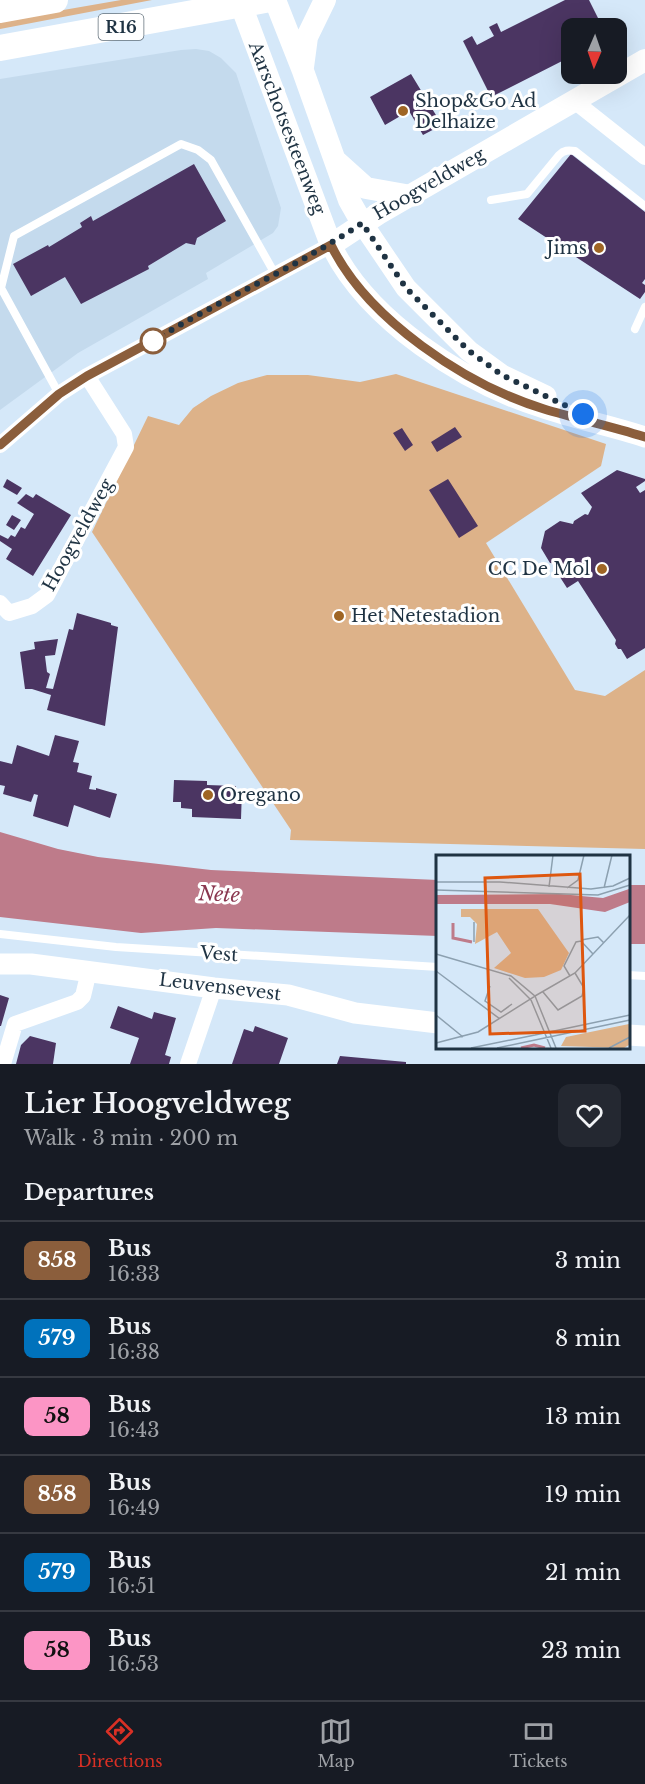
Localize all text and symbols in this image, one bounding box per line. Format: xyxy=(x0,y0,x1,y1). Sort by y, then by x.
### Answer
road number: R16 xyxy=(98,14,144,40)
north arrow xyxy=(561,18,627,84)
map controls xyxy=(561,18,627,84)
street label: Aarschotsesteenweg xyxy=(243,37,330,218)
place label: Shop&Go Ad Delhaize xyxy=(415,90,536,133)
marker: Shop&Go Ad Delhaize xyxy=(396,104,410,118)
street label: Hoogveldweg xyxy=(369,143,489,225)
place label: Jims xyxy=(545,237,587,259)
marker: Jims xyxy=(592,241,606,255)
unlabelled marker xyxy=(140,328,166,354)
your location xyxy=(568,399,598,429)
street label: Hoogveldweg xyxy=(38,475,118,595)
place label: CC De Mol xyxy=(488,558,590,580)
marker: CC De Mol xyxy=(595,562,609,576)
place label: Het Netestadion xyxy=(351,605,500,627)
marker: Het Netestadion xyxy=(332,609,346,623)
place label: Oregano xyxy=(220,784,301,806)
marker: Oregano xyxy=(201,788,215,802)
inset map xyxy=(436,855,630,1049)
water label: Nete xyxy=(197,881,240,907)
street label: Vest xyxy=(198,942,239,966)
street label: Leuvensevest xyxy=(158,969,283,1005)
button: heart xyxy=(558,1084,621,1147)
text: Lier Hoogveldweg xyxy=(24,1086,290,1121)
text: Walk · 3 min · 200 m xyxy=(24,1126,238,1150)
text: Departures xyxy=(24,1179,154,1206)
text: Bus xyxy=(108,1235,151,1262)
text: 858 xyxy=(37,1247,77,1273)
text: 3 min xyxy=(555,1247,621,1274)
text: 16:33 xyxy=(108,1262,160,1286)
text: Bus xyxy=(108,1313,151,1340)
text: 579 xyxy=(38,1325,76,1351)
text: 8 min xyxy=(555,1325,621,1352)
text: 16:38 xyxy=(108,1340,160,1364)
text: Bus xyxy=(108,1391,151,1418)
text: 58 xyxy=(44,1403,70,1429)
text: 13 min xyxy=(545,1403,621,1430)
text: 16:43 xyxy=(108,1418,160,1442)
text: Bus xyxy=(108,1469,151,1496)
text: 858 xyxy=(37,1481,77,1507)
text: 19 min xyxy=(544,1481,621,1508)
text: 16:49 xyxy=(108,1496,160,1520)
text: Bus xyxy=(108,1547,151,1574)
text: 579 xyxy=(38,1559,76,1585)
text: 21 min xyxy=(545,1559,621,1586)
text: 16:51 xyxy=(108,1574,156,1598)
text: Bus xyxy=(108,1625,151,1652)
text: 58 xyxy=(44,1637,70,1663)
text: 23 min xyxy=(541,1637,621,1664)
text: 16:53 xyxy=(108,1652,159,1676)
tab: Directions xyxy=(77,1715,163,1771)
tab: Map xyxy=(317,1715,355,1771)
tab: Tickets xyxy=(509,1715,568,1771)

